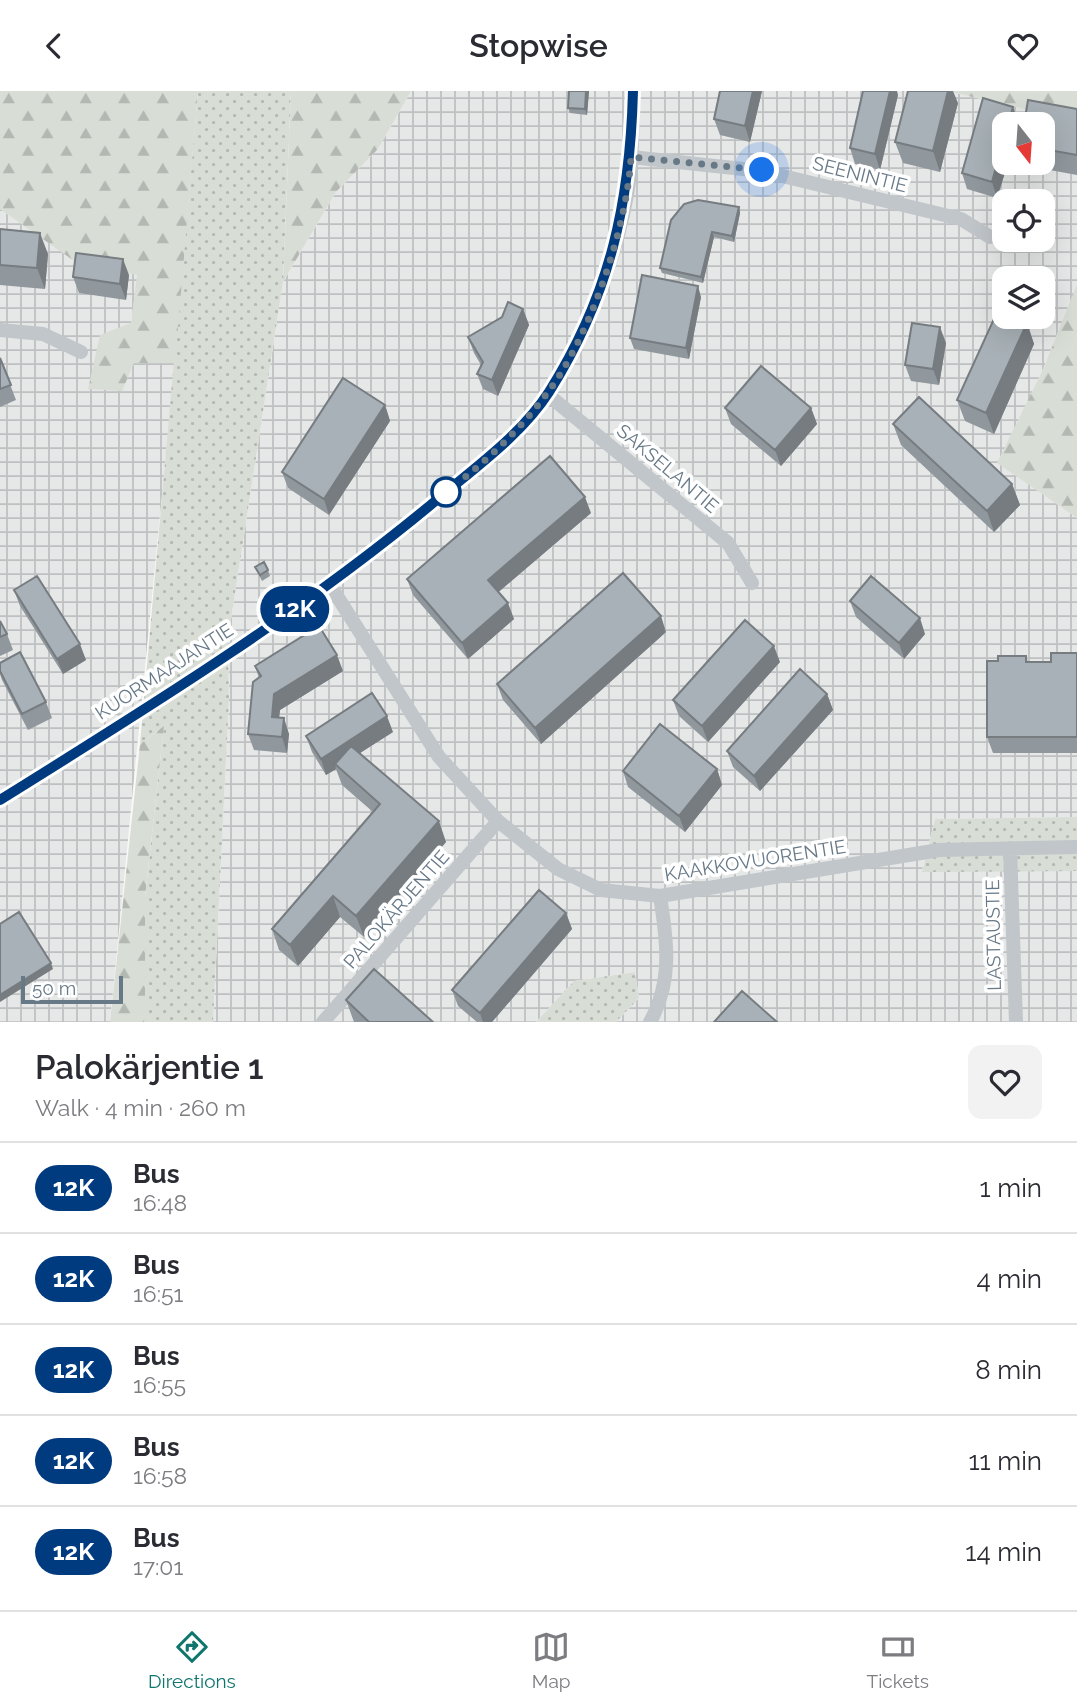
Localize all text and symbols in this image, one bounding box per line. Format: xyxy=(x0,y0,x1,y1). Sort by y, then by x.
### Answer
icon: back xyxy=(35,27,73,65)
text: Stopwise xyxy=(469,27,608,64)
icon: heart xyxy=(1004,27,1042,65)
north arrow xyxy=(992,112,1055,175)
map controls xyxy=(992,112,1055,329)
your location xyxy=(744,152,779,187)
street label: SEENINTIE xyxy=(810,152,910,196)
button: locate xyxy=(992,189,1055,252)
button: layers xyxy=(992,266,1055,329)
street label: SAKSELANTIE xyxy=(613,419,723,517)
unlabelled marker xyxy=(431,477,461,507)
line badge: 12K xyxy=(255,586,335,632)
text: 12K xyxy=(274,594,316,623)
street label: KUORMAAJANTIE xyxy=(91,618,237,724)
street label: KAAKKOVUORENTIE xyxy=(663,835,847,885)
street label: PALOKÄRJENTIE xyxy=(339,845,453,973)
street label: LASTAUSTIE xyxy=(981,879,1005,991)
scale bar xyxy=(21,973,122,1005)
text: 50 m xyxy=(32,977,76,999)
button: heart xyxy=(968,1045,1042,1119)
text: Palokärjentie 1 xyxy=(35,1048,264,1087)
text: Walk · 4 min · 260 m xyxy=(35,1094,246,1121)
text: Bus xyxy=(133,1159,180,1189)
text: 12K xyxy=(53,1173,94,1202)
text: 1 min xyxy=(980,1173,1042,1203)
text: 16:48 xyxy=(133,1189,187,1216)
text: Bus xyxy=(133,1250,180,1280)
text: 12K xyxy=(53,1264,94,1293)
text: 4 min xyxy=(976,1264,1042,1294)
text: 16:51 xyxy=(133,1280,183,1307)
text: Bus xyxy=(133,1341,180,1371)
text: 12K xyxy=(53,1355,94,1384)
text: 8 min xyxy=(975,1355,1042,1385)
text: 16:55 xyxy=(133,1371,186,1398)
text: Bus xyxy=(133,1432,180,1462)
text: 12K xyxy=(53,1446,94,1475)
text: 11 min xyxy=(968,1446,1042,1476)
text: 16:58 xyxy=(133,1462,187,1489)
text: Bus xyxy=(133,1523,180,1553)
text: 12K xyxy=(53,1537,94,1566)
text: 14 min xyxy=(965,1537,1042,1567)
text: 17:01 xyxy=(133,1553,183,1580)
tab: Directions xyxy=(148,1628,236,1692)
tab: Map xyxy=(532,1628,571,1692)
tab: Tickets xyxy=(867,1628,929,1692)

